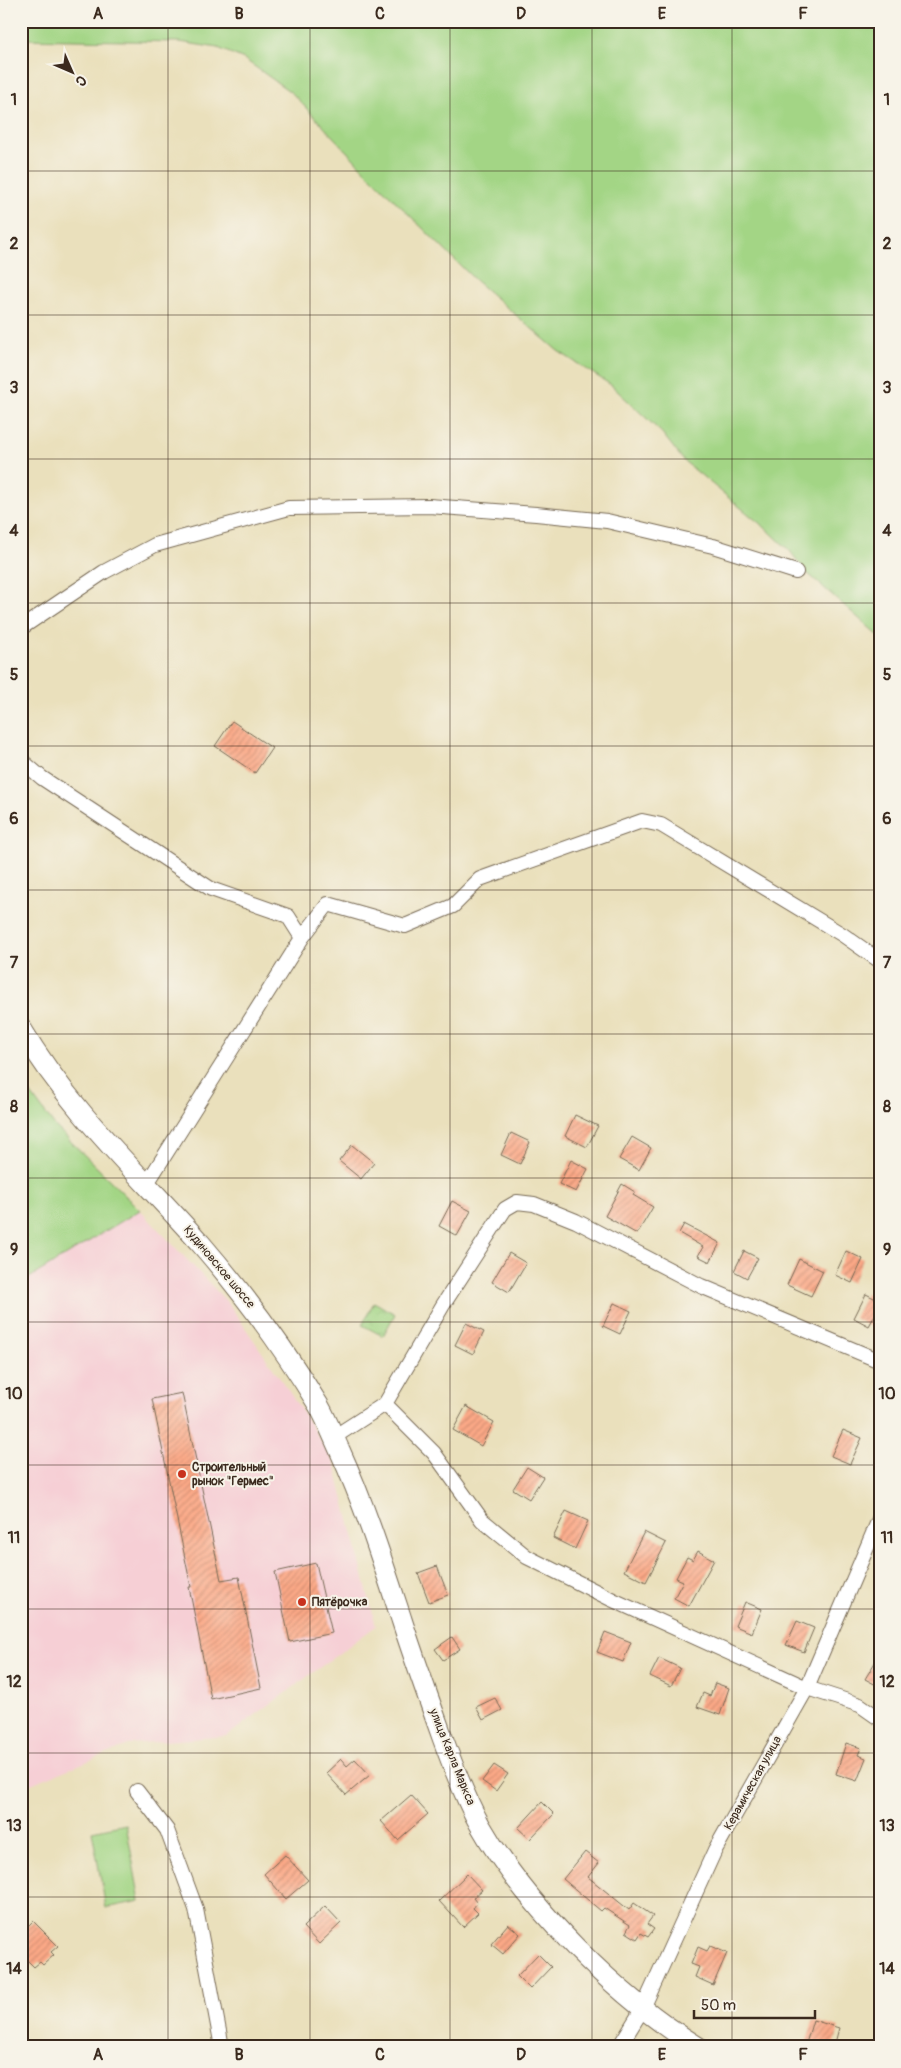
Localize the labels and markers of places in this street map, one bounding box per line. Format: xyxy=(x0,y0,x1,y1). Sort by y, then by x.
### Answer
place label: Строительный рынок "Гермес" xyxy=(192,1460,274,1489)
marker: Строительный рынок "Гермес" xyxy=(176,1468,188,1480)
place label: Пятёрочка xyxy=(312,1595,368,1610)
marker: Пятёрочка xyxy=(296,1596,308,1608)

